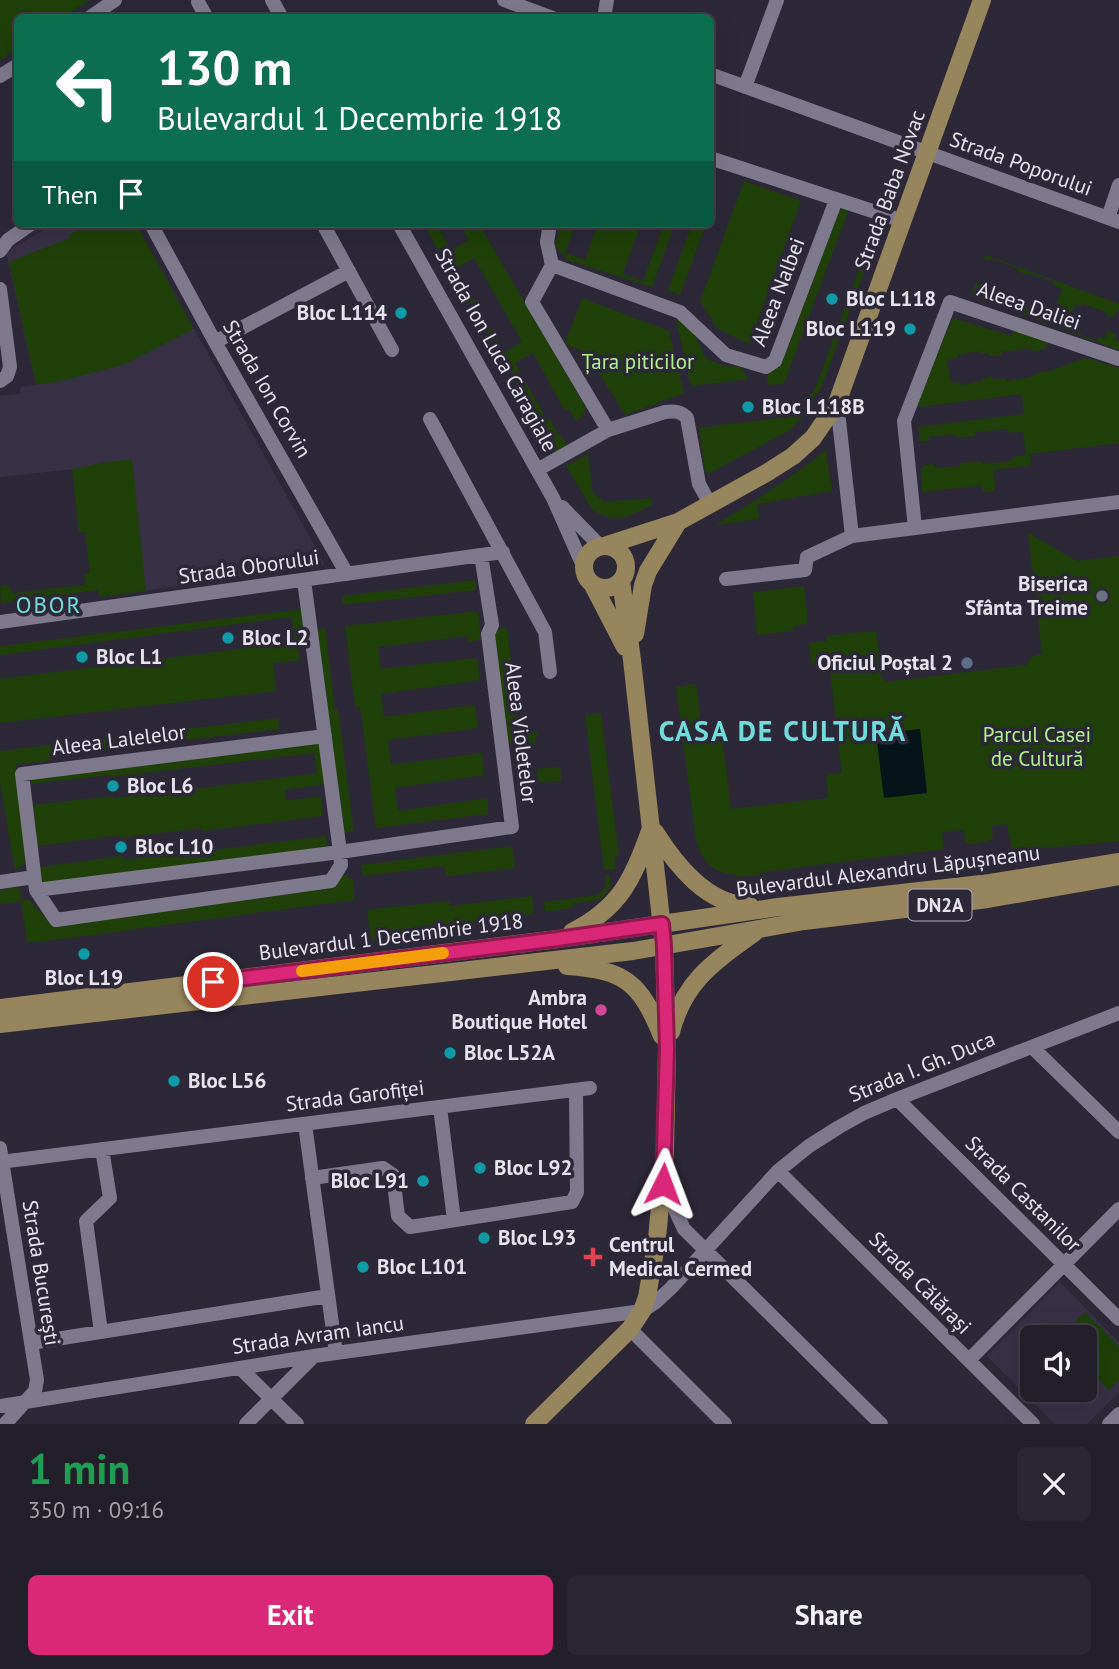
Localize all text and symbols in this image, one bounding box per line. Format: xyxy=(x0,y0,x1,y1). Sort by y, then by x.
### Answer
text: 130 m xyxy=(157,35,292,99)
icon: left xyxy=(42,42,133,133)
text: Bulevardul 1 Decembrie 1918 xyxy=(157,97,562,139)
street label: Strada Baba Novac xyxy=(848,106,931,274)
street label: Strada Poporului xyxy=(946,125,1096,202)
icon: arrive xyxy=(112,175,150,213)
text: Then xyxy=(42,178,98,211)
street label: Aleea Nalbei xyxy=(745,234,811,350)
street label: Strada Ion Luca Caragiale xyxy=(429,243,564,456)
street label: Aleea Daliei xyxy=(974,275,1085,336)
place label: Bloc L118 xyxy=(846,285,936,312)
marker: Bloc L118 xyxy=(824,291,840,307)
place label: Bloc L114 xyxy=(297,299,387,326)
marker: Bloc L114 xyxy=(393,305,409,321)
street label: Strada Ion Corvin xyxy=(217,315,318,462)
place label: Bloc L119 xyxy=(806,315,896,342)
marker: Bloc L119 xyxy=(902,321,918,337)
park label: Țara piticilor xyxy=(582,348,694,375)
place label: Bloc L118B xyxy=(762,393,865,420)
marker: Bloc L118B xyxy=(740,399,756,415)
street label: Strada Oborului xyxy=(177,543,321,590)
place label: Biserica Sfânta Treime xyxy=(965,570,1088,621)
marker: Biserica Sfânta Treime xyxy=(1094,588,1110,604)
district label: OBOR xyxy=(16,590,82,619)
place label: Bloc L2 xyxy=(242,624,308,651)
marker: Bloc L2 xyxy=(220,630,236,646)
place label: Bloc L1 xyxy=(96,643,162,670)
marker: Bloc L1 xyxy=(74,649,90,665)
place label: Oficiul Poștal 2 xyxy=(817,649,953,676)
marker: Oficiul Poștal 2 xyxy=(959,655,975,671)
street label: Aleea Violetelor xyxy=(499,661,544,805)
district label: CASA DE CULTURĂ xyxy=(659,712,907,749)
street label: Aleea Lalelelor xyxy=(51,718,187,761)
park label: Parcul Casei de Cultură xyxy=(983,721,1091,772)
place label: Bloc L6 xyxy=(127,772,193,799)
marker: Bloc L6 xyxy=(105,778,121,794)
place label: Bloc L10 xyxy=(135,833,213,860)
street label: Bulevardul Alexandru Lăpușneanu xyxy=(734,838,1042,903)
marker: Bloc L10 xyxy=(113,839,129,855)
road number: DN2A xyxy=(908,890,972,920)
street label: Bulevardul 1 Decembrie 1918 xyxy=(257,907,525,966)
marker: Bloc L19 xyxy=(76,946,92,962)
pin xyxy=(183,952,243,1012)
icon: arrive xyxy=(194,963,232,1001)
place label: Bloc L19 xyxy=(45,964,123,991)
place label: Ambra Boutique Hotel xyxy=(451,984,588,1035)
marker: Ambra Boutique Hotel xyxy=(593,1002,609,1018)
street label: Strada I. Gh. Duca xyxy=(845,1025,999,1108)
place label: Bloc L52A xyxy=(464,1039,555,1066)
marker: Bloc L52A xyxy=(442,1045,458,1061)
place label: Bloc L56 xyxy=(188,1067,266,1094)
marker: Bloc L56 xyxy=(166,1073,182,1089)
street label: Strada Garofiței xyxy=(284,1074,426,1117)
street label: Strada Castanilor xyxy=(960,1130,1087,1257)
position arrow xyxy=(626,1147,700,1221)
place label: Bloc L92 xyxy=(494,1154,572,1181)
marker: Bloc L92 xyxy=(472,1160,488,1176)
place label: Bloc L91 xyxy=(331,1167,409,1194)
marker: Bloc L91 xyxy=(415,1173,431,1189)
street label: Strada București xyxy=(17,1198,66,1348)
place label: Bloc L93 xyxy=(498,1224,576,1251)
street label: Strada Călărași xyxy=(863,1226,977,1340)
marker: Bloc L93 xyxy=(476,1230,492,1246)
place label: Centrul Medical Cermed xyxy=(609,1231,752,1282)
marker: Centrul Medical Cermed xyxy=(583,1247,603,1267)
place label: Bloc L101 xyxy=(377,1253,467,1280)
marker: Bloc L101 xyxy=(355,1259,371,1275)
street label: Strada Avram Iancu xyxy=(230,1309,406,1360)
map controls xyxy=(1020,1325,1097,1402)
button: sound xyxy=(1020,1325,1097,1402)
text: 1 min xyxy=(28,1441,130,1496)
button: close xyxy=(1017,1447,1091,1521)
text: 350 m · 09:16 xyxy=(28,1495,164,1524)
button: Exit xyxy=(28,1575,553,1655)
button: Share xyxy=(567,1575,1091,1655)

